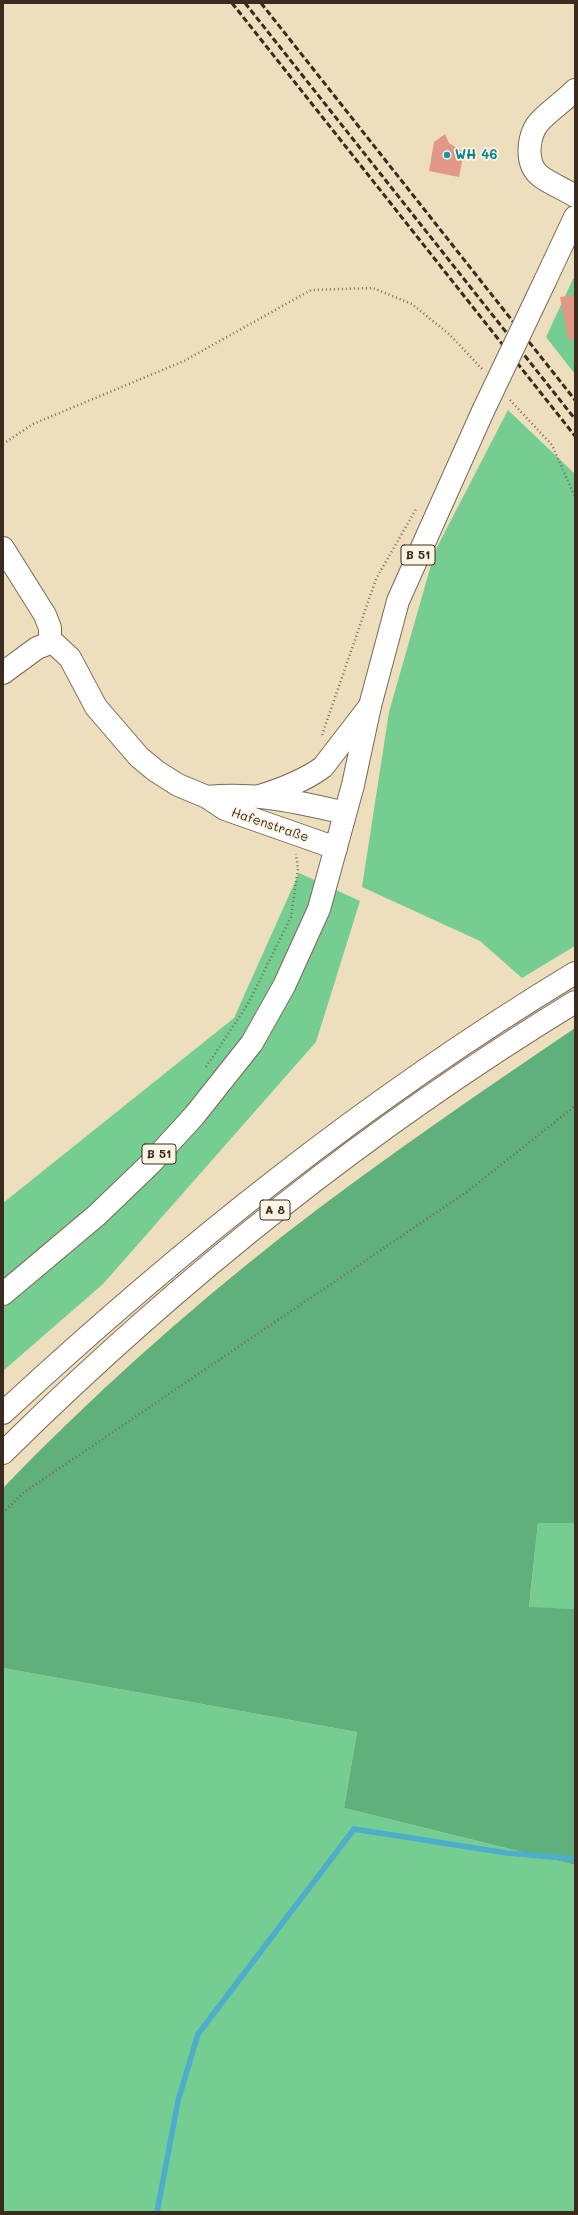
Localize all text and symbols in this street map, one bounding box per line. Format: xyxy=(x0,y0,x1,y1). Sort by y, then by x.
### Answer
place label: WH 46 xyxy=(455,147,497,163)
marker: WH 46 xyxy=(442,150,452,160)
road number: B 51 xyxy=(401,545,435,565)
street label: Hafenstraße xyxy=(229,805,311,845)
road number: B 51 xyxy=(142,1144,176,1164)
road number: A 8 xyxy=(260,1200,290,1220)

